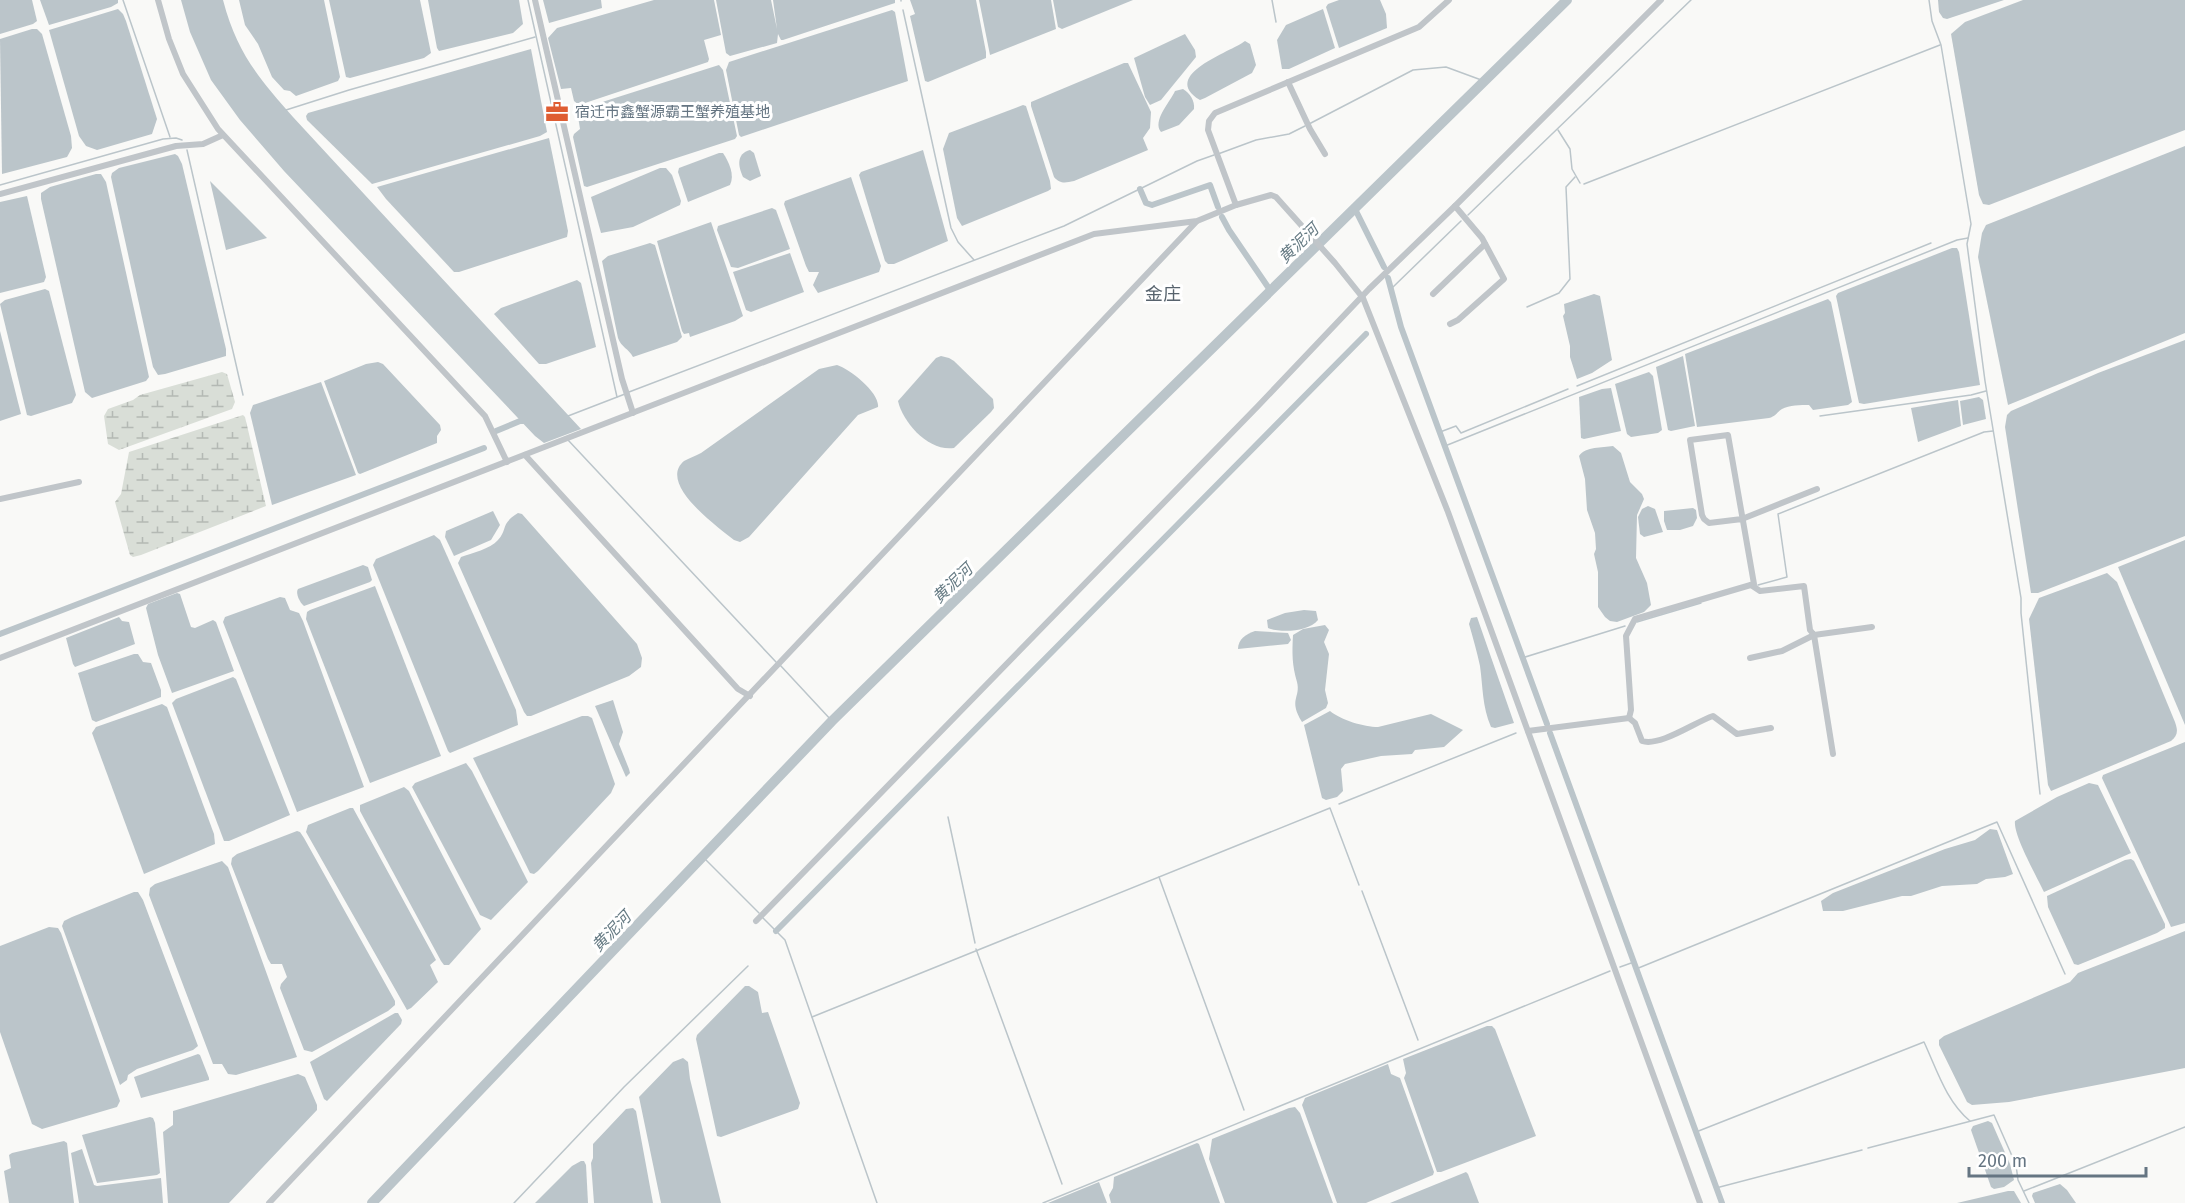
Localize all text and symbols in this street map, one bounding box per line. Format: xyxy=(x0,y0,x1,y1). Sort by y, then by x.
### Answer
office icon: 宿迁市鑫蟹源霸王蟹养殖基地 xyxy=(544,99,570,125)
place label: 宿迁市鑫蟹源霸王蟹养殖基地 xyxy=(575,103,770,121)
water label: 黄泥河 xyxy=(1274,218,1324,267)
district label: 金庄 xyxy=(1145,283,1181,305)
water label: 黄泥河 xyxy=(928,558,978,607)
water label: 黄泥河 xyxy=(588,905,637,955)
scale bar xyxy=(1969,1140,2146,1178)
text: 200 m xyxy=(1978,1150,2027,1172)

